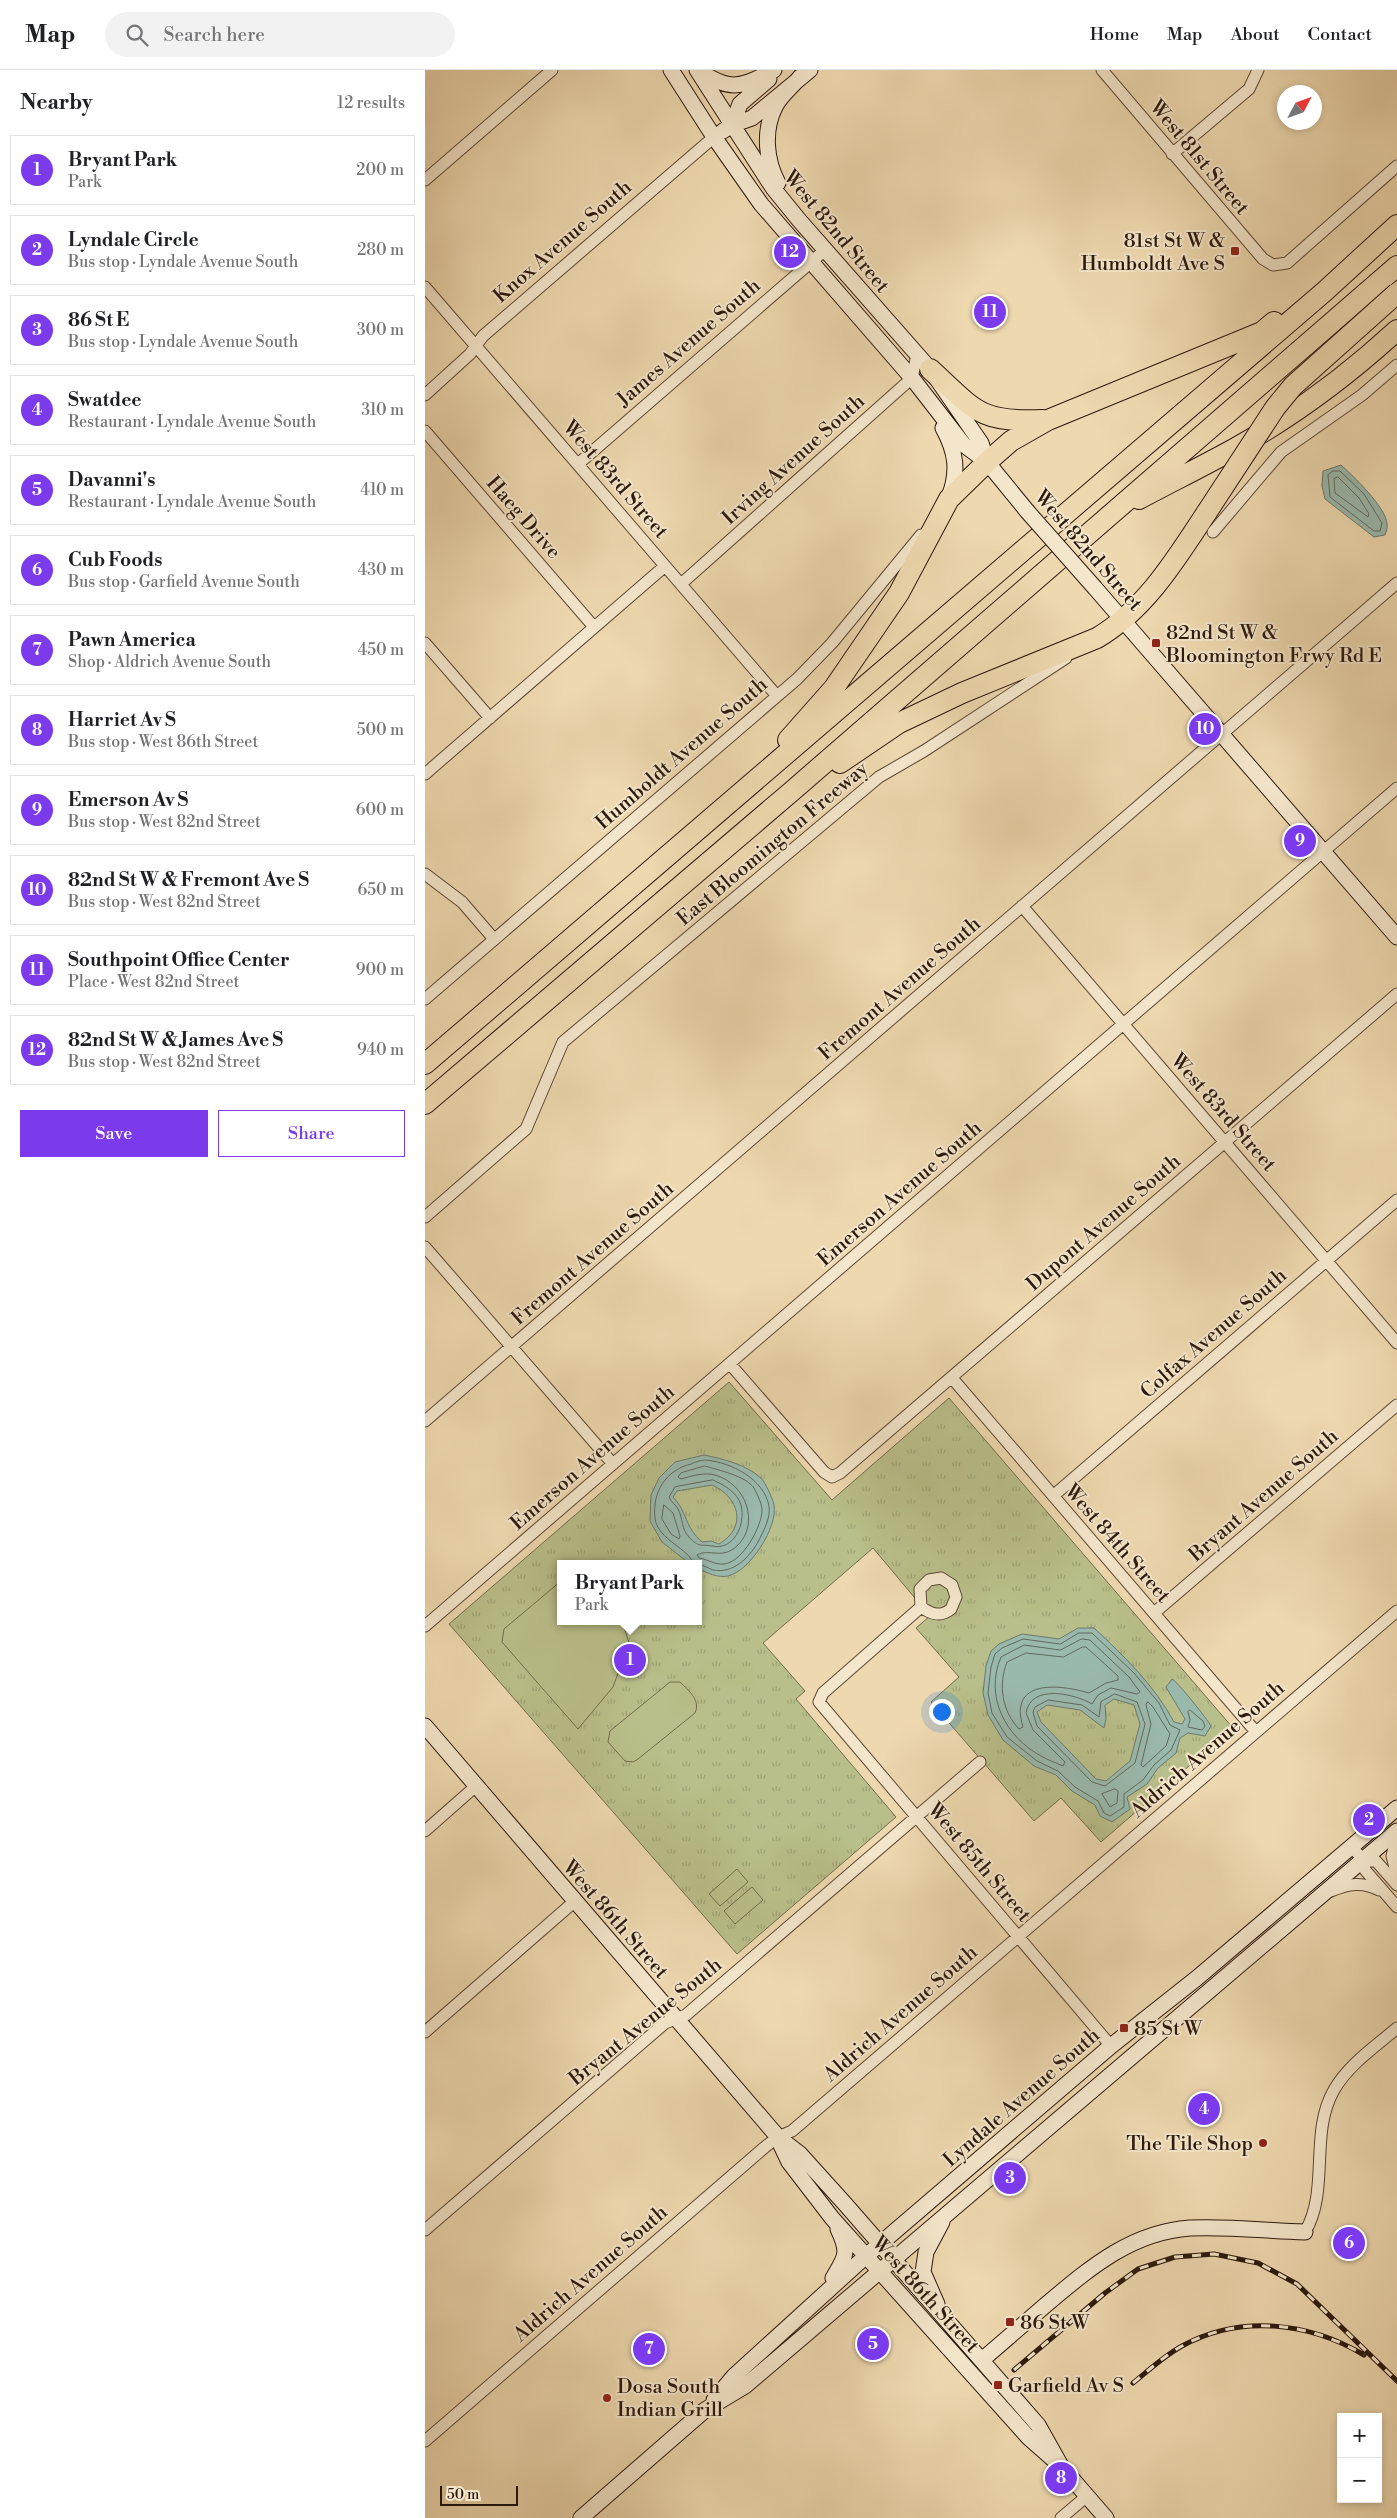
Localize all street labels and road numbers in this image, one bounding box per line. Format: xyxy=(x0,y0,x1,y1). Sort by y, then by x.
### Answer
street label: West 81st Street xyxy=(1143,95,1254,220)
street label: West 82nd Street xyxy=(777,165,894,298)
street label: Knox Avenue South xyxy=(489,175,637,309)
street label: James Avenue South xyxy=(611,274,766,413)
street label: Irving Avenue South xyxy=(717,389,871,531)
street label: West 83rd Street xyxy=(556,415,673,544)
street label: Haeg Drive xyxy=(480,471,566,565)
street label: West 82nd Street xyxy=(1028,484,1147,617)
street label: Humboldt Avenue South xyxy=(591,673,773,836)
street label: East Bloomington Freeway xyxy=(672,757,874,932)
street label: Fremont Avenue South xyxy=(814,912,986,1066)
street label: West 83rd Street xyxy=(1164,1048,1281,1177)
street label: Emerson Avenue South xyxy=(813,1116,987,1272)
street label: Dupont Avenue South xyxy=(1022,1149,1186,1297)
street label: Fremont Avenue South xyxy=(507,1177,679,1331)
street label: Colfax Avenue South xyxy=(1136,1264,1292,1405)
street label: Emerson Avenue South xyxy=(506,1380,680,1536)
street label: Bryant Avenue South xyxy=(1183,1424,1344,1568)
street label: West 84th Street xyxy=(1058,1479,1175,1609)
street label: Aldrich Avenue South xyxy=(1125,1676,1290,1825)
street label: West 85th Street xyxy=(921,1797,1036,1928)
street label: West 86th Street xyxy=(556,1855,673,1984)
street label: Aldrich Avenue South xyxy=(818,1940,983,2089)
street label: Bryant Avenue South xyxy=(564,1953,728,2092)
street label: Lyndale Avenue South xyxy=(939,2023,1105,2173)
street label: Aldrich Avenue South xyxy=(508,2200,673,2349)
street label: West 86th Street xyxy=(865,2230,984,2359)

